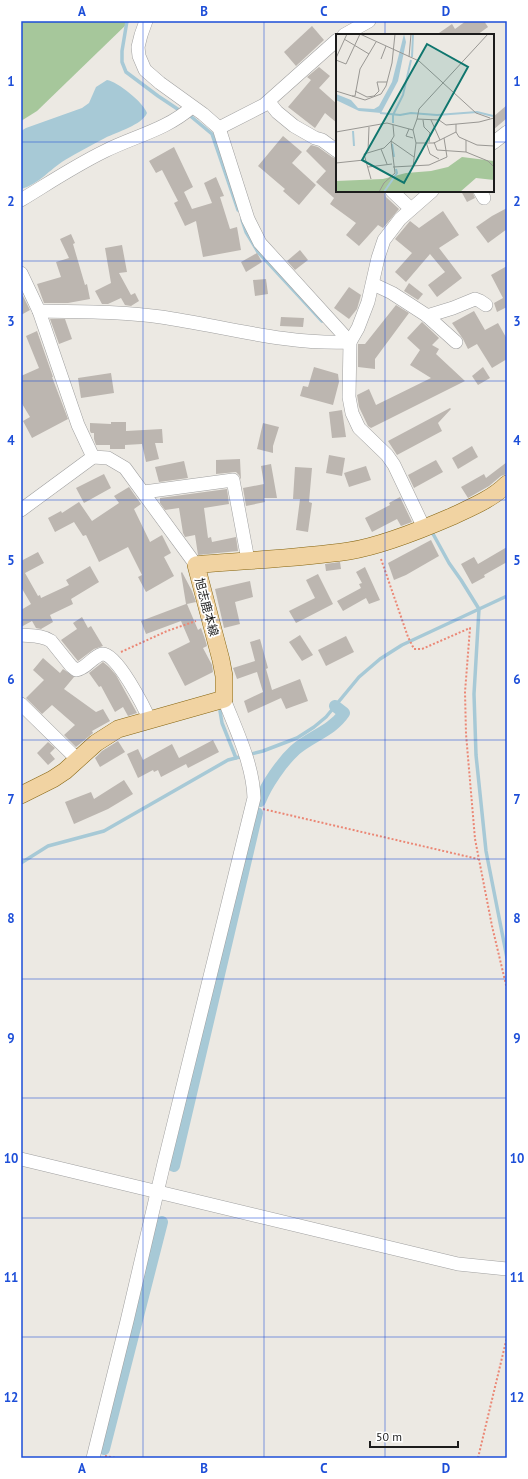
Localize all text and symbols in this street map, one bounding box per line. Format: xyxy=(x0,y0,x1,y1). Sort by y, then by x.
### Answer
text: A xyxy=(78,3,86,20)
text: B xyxy=(200,3,208,20)
text: C xyxy=(320,3,328,20)
text: D xyxy=(442,3,450,20)
inset map xyxy=(336,34,494,192)
text: 1 xyxy=(7,73,15,90)
text: 1 xyxy=(513,73,521,90)
text: 2 xyxy=(7,193,15,210)
text: 2 xyxy=(513,193,521,210)
text: 3 xyxy=(7,313,15,330)
text: 3 xyxy=(513,313,521,330)
text: 4 xyxy=(7,432,15,449)
text: 4 xyxy=(513,432,521,449)
text: 5 xyxy=(7,552,15,569)
text: 5 xyxy=(513,552,521,569)
street label: 旭志鹿本線 xyxy=(192,576,222,638)
text: 6 xyxy=(7,671,15,688)
text: 6 xyxy=(513,671,521,688)
text: 7 xyxy=(7,791,15,808)
text: 7 xyxy=(513,791,521,808)
text: 8 xyxy=(7,910,15,927)
text: 8 xyxy=(513,910,521,927)
text: 9 xyxy=(7,1030,15,1047)
text: 9 xyxy=(513,1030,521,1047)
text: 10 xyxy=(4,1150,18,1167)
text: 10 xyxy=(510,1150,524,1167)
text: 11 xyxy=(4,1269,18,1286)
text: 11 xyxy=(510,1269,524,1286)
text: 12 xyxy=(4,1389,18,1406)
text: 12 xyxy=(510,1389,524,1406)
scale bar xyxy=(370,1423,458,1449)
text: 50 m xyxy=(376,1429,402,1444)
text: A xyxy=(78,1460,86,1477)
text: B xyxy=(200,1460,208,1477)
text: C xyxy=(320,1460,328,1477)
text: D xyxy=(442,1460,450,1477)

